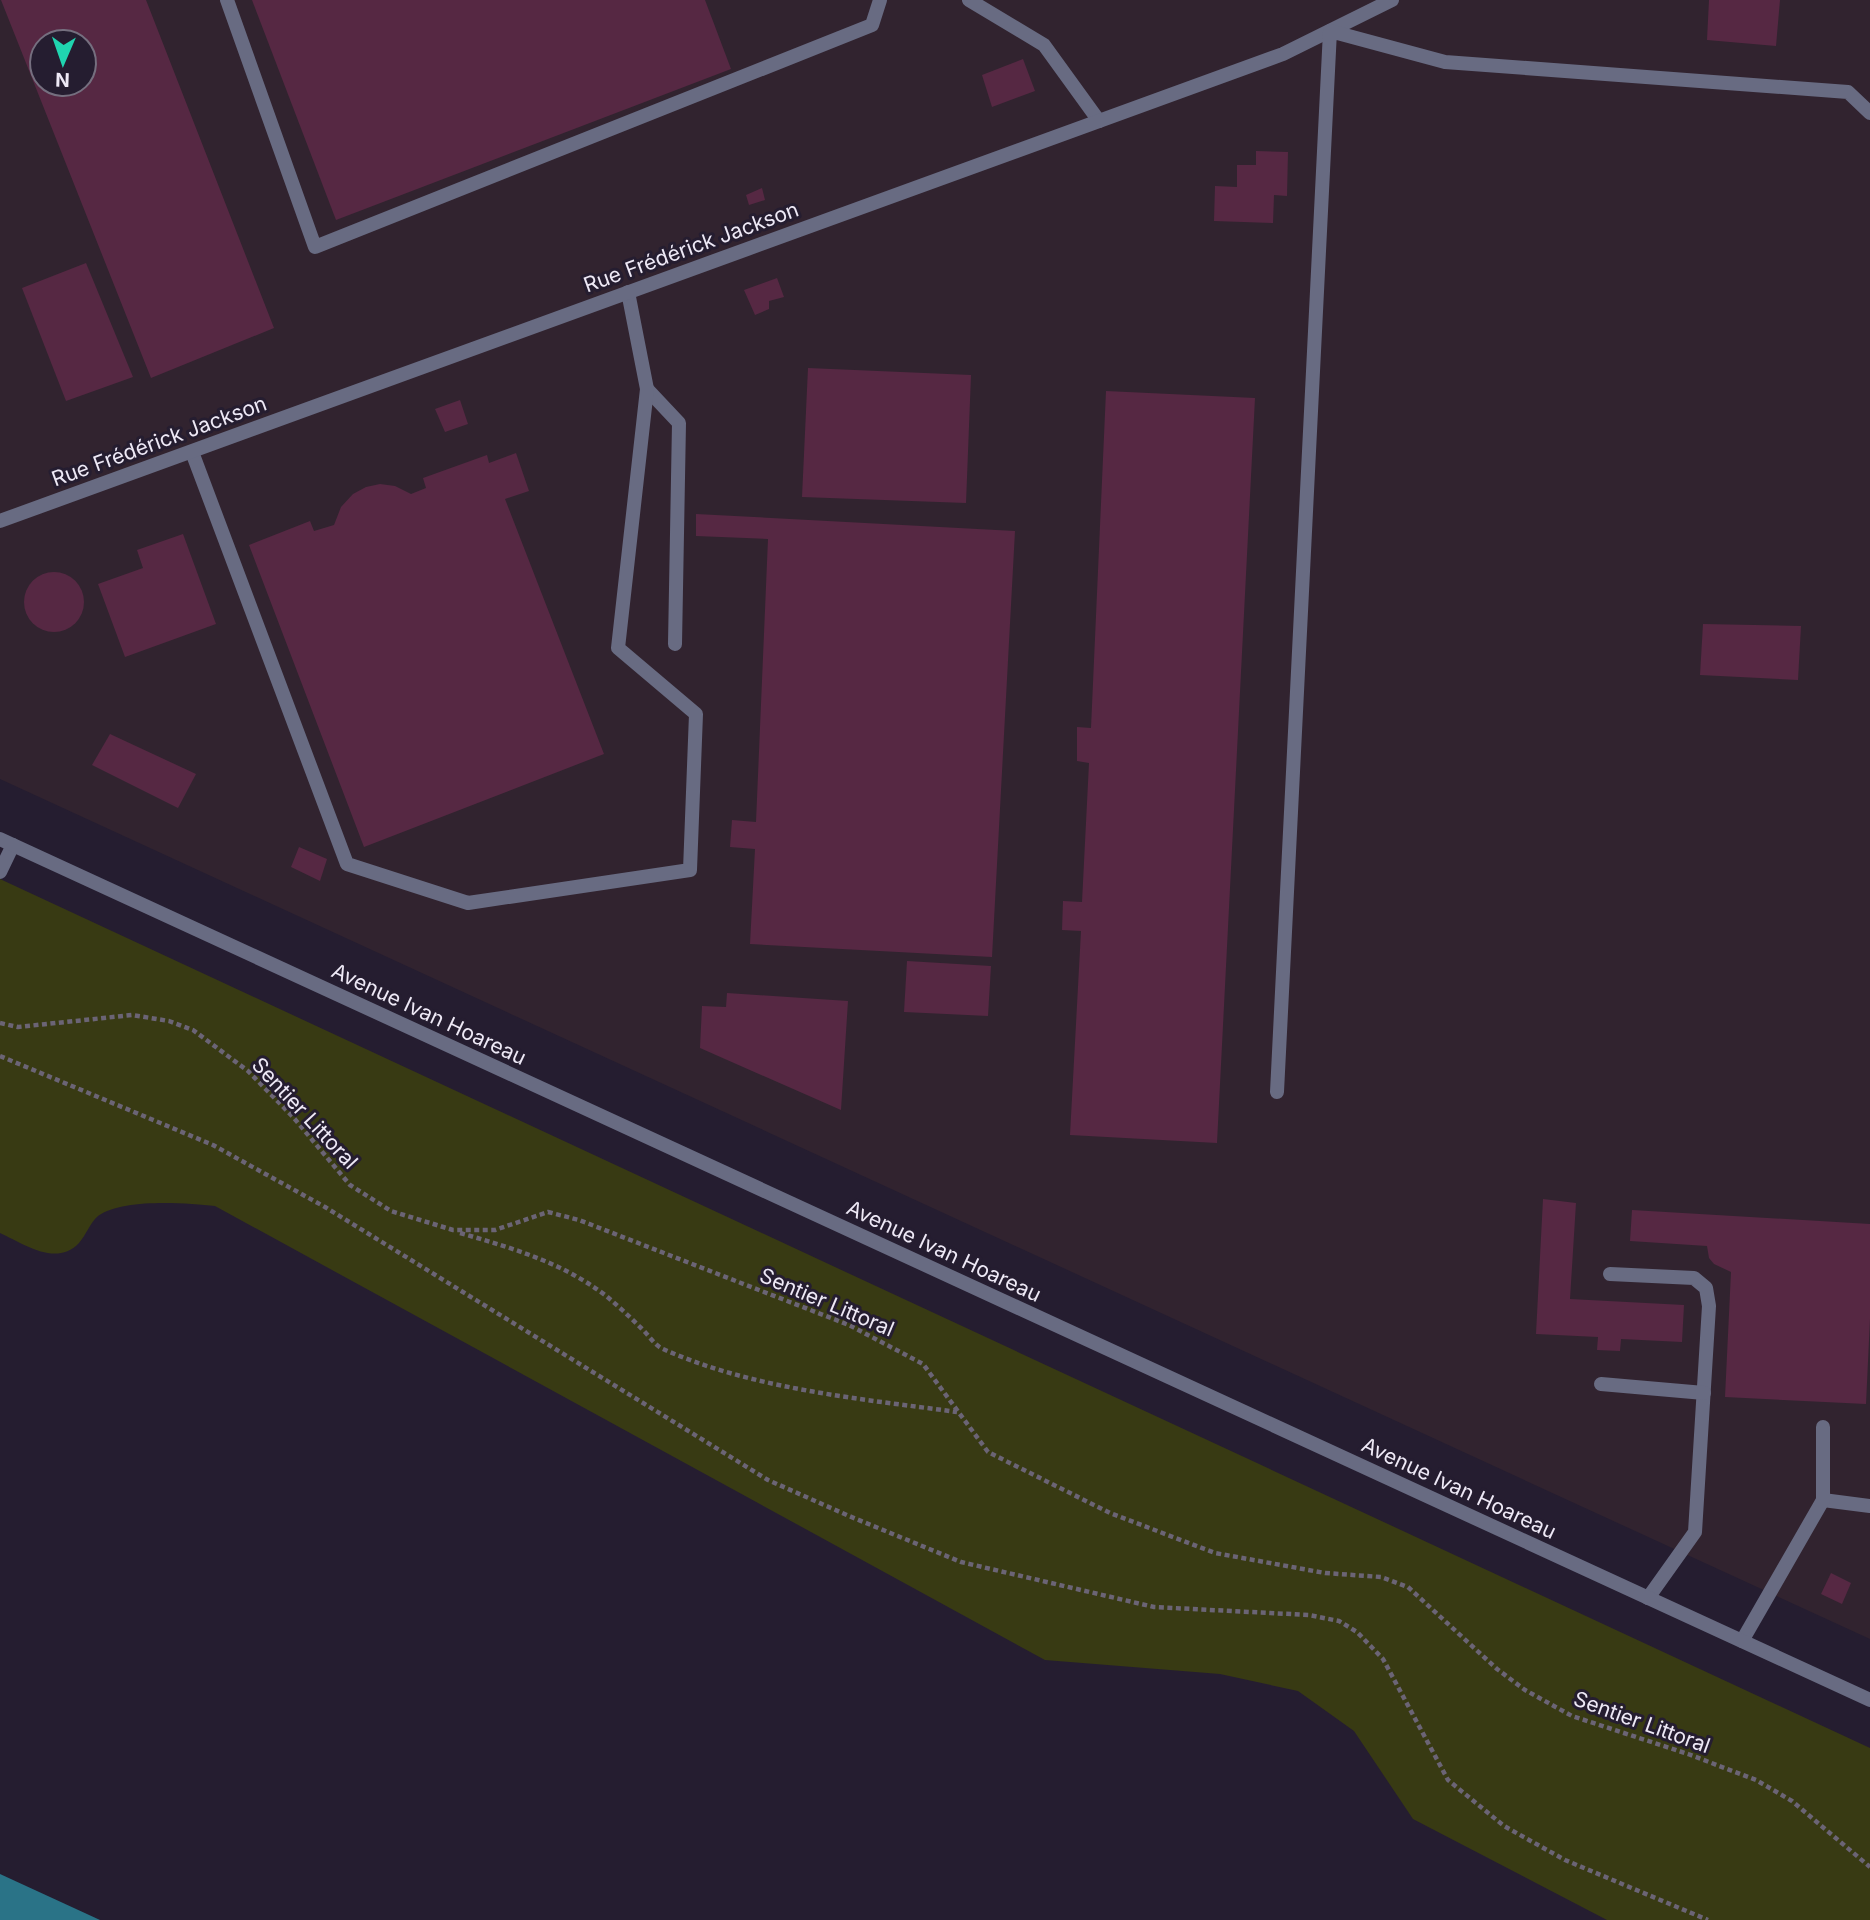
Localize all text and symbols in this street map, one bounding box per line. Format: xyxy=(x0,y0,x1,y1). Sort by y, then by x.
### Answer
north arrow xyxy=(28,28,98,98)
text: N xyxy=(55,68,70,91)
street label: Rue Frédérick Jackson xyxy=(580,196,802,298)
street label: Rue Frédérick Jackson xyxy=(48,390,270,492)
street label: Avenue Ivan Hoareau xyxy=(328,958,530,1070)
street label: Sentier Littoral xyxy=(247,1052,363,1174)
street label: Avenue Ivan Hoareau xyxy=(843,1195,1045,1307)
street label: Sentier Littoral xyxy=(756,1262,898,1342)
street label: Avenue Ivan Hoareau xyxy=(1358,1432,1560,1544)
street label: Sentier Littoral xyxy=(1570,1686,1714,1758)

